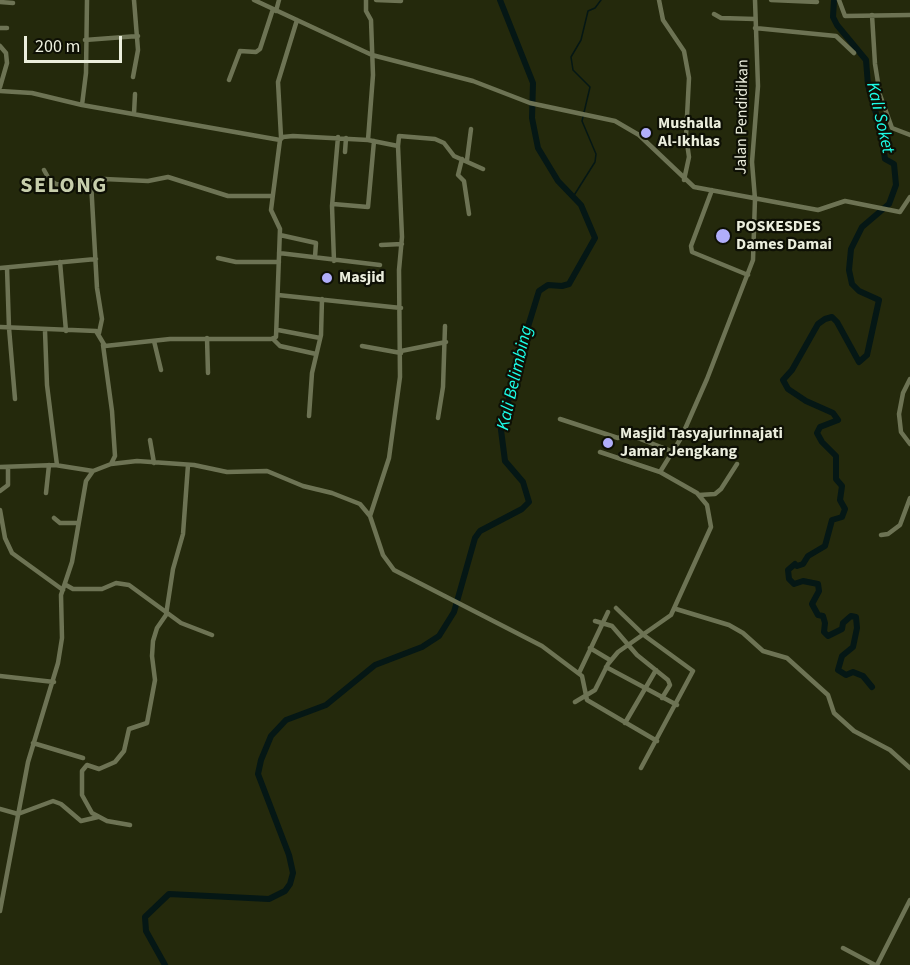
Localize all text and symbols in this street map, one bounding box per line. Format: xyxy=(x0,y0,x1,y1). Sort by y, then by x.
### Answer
scale bar xyxy=(27,24,124,62)
text: 200 m xyxy=(35,34,80,59)
street label: Jalan Pendidikan xyxy=(732,59,754,175)
water label: Kali Soket xyxy=(860,80,898,156)
place label: Mushalla Al-Ikhlas xyxy=(658,114,722,152)
marker: Mushalla Al-Ikhlas xyxy=(639,126,653,140)
district label: SELONG xyxy=(20,174,108,200)
place label: POSKESDES Dames Damai xyxy=(736,217,832,255)
marker: POSKESDES Dames Damai xyxy=(714,227,732,245)
place label: Masjid xyxy=(339,268,385,288)
marker: Masjid xyxy=(320,271,334,285)
water label: Kali Belimbing xyxy=(493,324,539,432)
place label: Masjid Tasyajurinnajati Jamar Jengkang xyxy=(620,424,783,462)
marker: Masjid Tasyajurinnajati Jamar Jengkang xyxy=(601,436,615,450)

